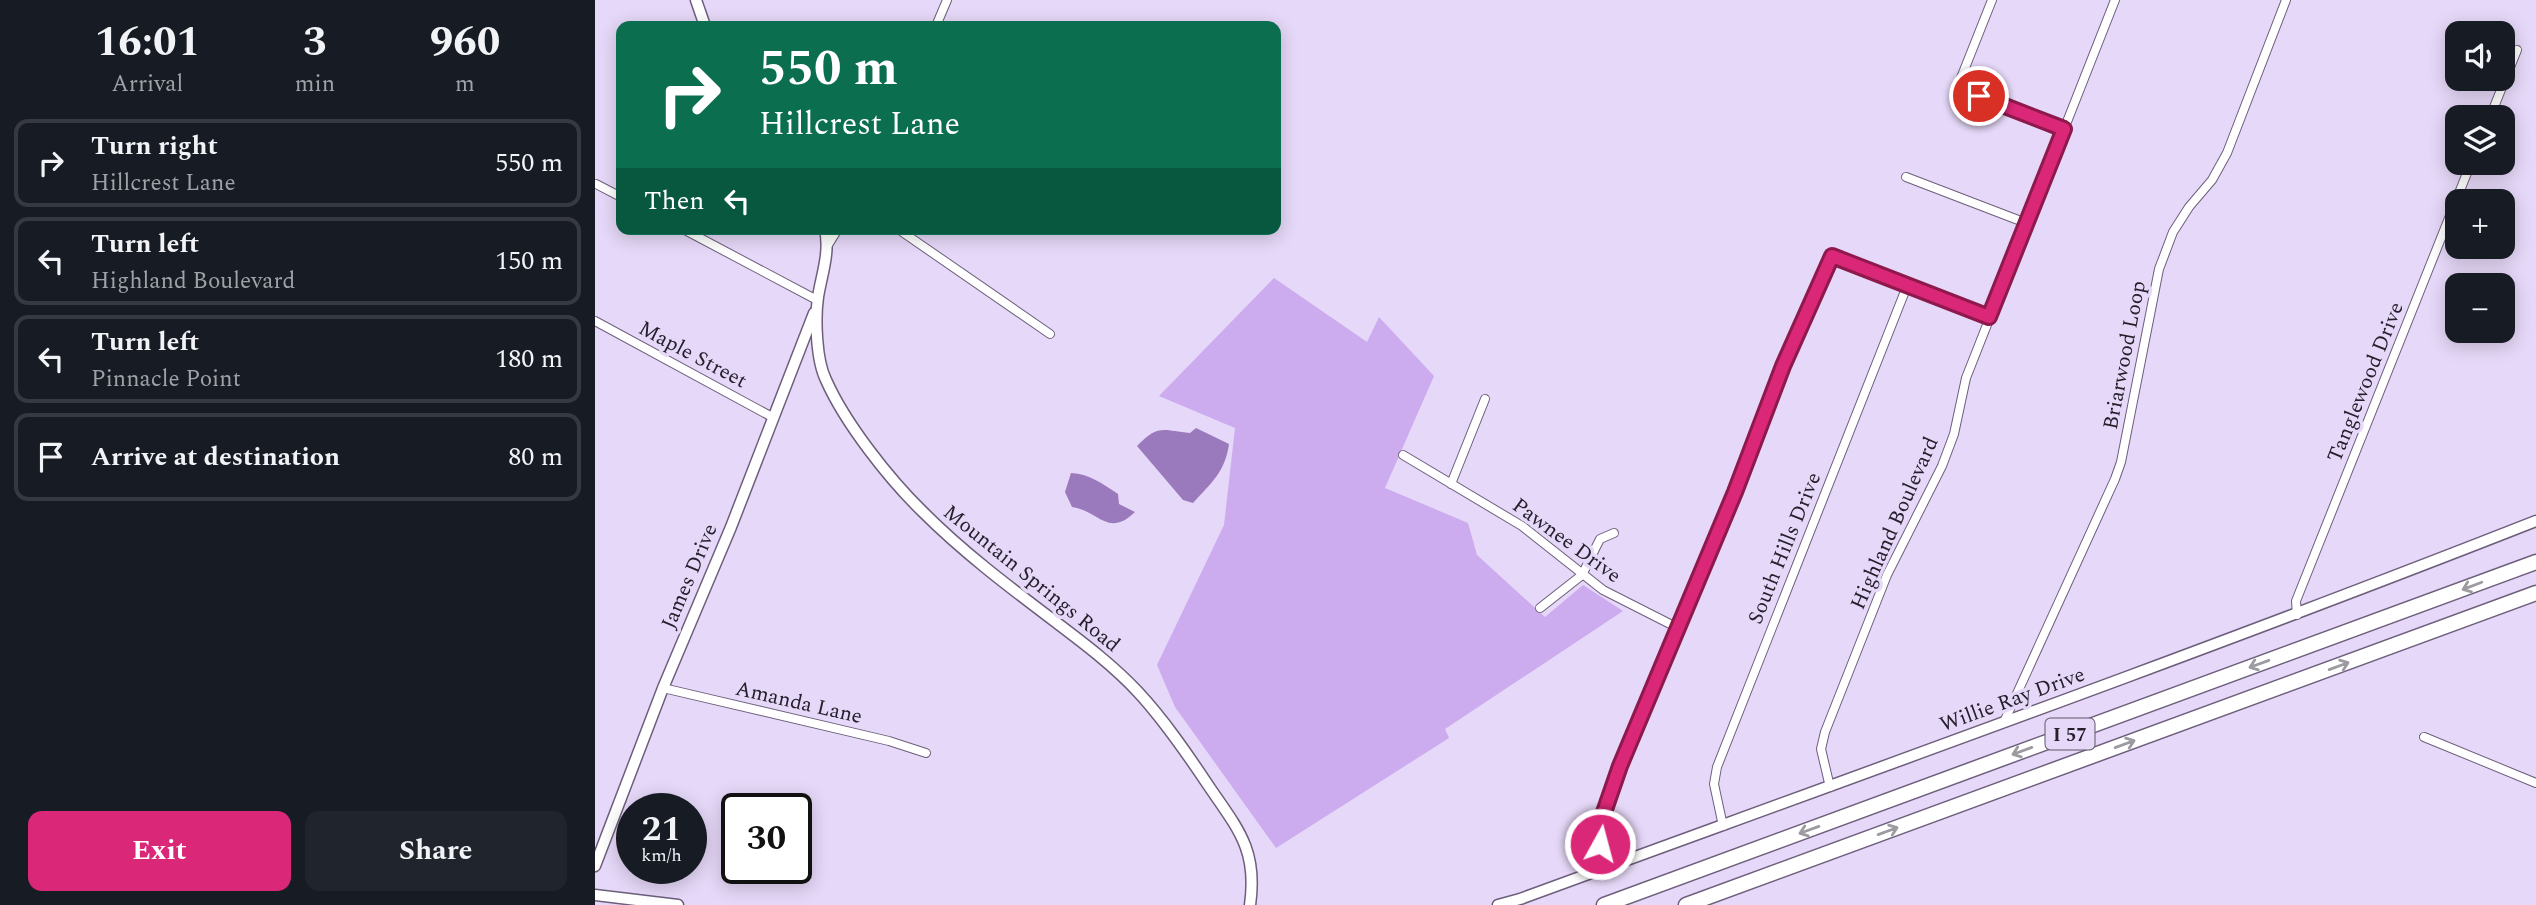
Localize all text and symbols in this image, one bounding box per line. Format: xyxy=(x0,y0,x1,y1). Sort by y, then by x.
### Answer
text: 16:01 xyxy=(95,11,200,74)
text: 3 xyxy=(303,11,327,74)
text: 960 xyxy=(430,11,500,74)
map controls xyxy=(2445,21,2515,343)
button: sound xyxy=(2445,21,2515,91)
text: 550 m xyxy=(759,32,898,107)
icon: right xyxy=(644,49,735,140)
pin xyxy=(1949,66,2009,126)
text: Arrival xyxy=(112,67,183,102)
text: min xyxy=(295,67,335,102)
text: m xyxy=(455,67,475,102)
icon: arrive xyxy=(1960,77,1998,115)
text: Hillcrest Lane xyxy=(759,100,960,149)
button: layers xyxy=(2445,105,2515,175)
text: Turn right xyxy=(91,126,218,166)
text: 550 m xyxy=(495,143,563,183)
icon: right xyxy=(32,144,70,182)
text: Hillcrest Lane xyxy=(91,166,236,201)
text: Then xyxy=(644,181,704,221)
icon: left xyxy=(718,182,756,220)
button: + xyxy=(2445,189,2515,259)
text: Turn left xyxy=(91,224,199,264)
text: 150 m xyxy=(495,241,563,281)
icon: left xyxy=(32,242,70,280)
text: Highland Boulevard xyxy=(91,264,295,299)
button: − xyxy=(2445,273,2515,343)
street label: Briarwood Loop xyxy=(2095,278,2155,432)
street label: Tanglewood Drive xyxy=(2319,297,2413,467)
street label: Maple Street xyxy=(632,313,753,397)
text: Turn left xyxy=(91,322,199,362)
text: 180 m xyxy=(495,339,563,379)
icon: left xyxy=(32,340,70,378)
text: Pinnacle Point xyxy=(91,362,241,397)
street label: Highland Boulevard xyxy=(1842,432,1947,615)
text: Arrive at destination xyxy=(91,437,340,477)
text: 80 m xyxy=(508,437,563,477)
icon: arrive xyxy=(32,438,70,476)
street label: South Hills Drive xyxy=(1740,468,1830,629)
street label: Pawnee Drive xyxy=(1505,490,1628,591)
street label: Mountain Springs Road xyxy=(936,497,1127,661)
street label: James Drive xyxy=(653,519,726,634)
one-way arrow xyxy=(2462,580,2484,593)
street label: Willie Ray Drive xyxy=(1935,659,2089,741)
one-way arrow xyxy=(2248,659,2270,672)
one-way arrow xyxy=(2327,659,2349,671)
street label: Amanda Lane xyxy=(732,673,865,733)
road number: I 57 xyxy=(2045,719,2095,750)
one-way arrow xyxy=(2114,737,2136,749)
one-way arrow xyxy=(2012,746,2034,758)
speed limit sign: 30 xyxy=(721,793,812,884)
text: 21 xyxy=(642,803,681,856)
position arrow xyxy=(1563,807,1637,881)
button: Exit xyxy=(28,811,291,891)
button: Share xyxy=(305,811,567,891)
one-way arrow xyxy=(1877,824,1899,836)
one-way arrow xyxy=(1798,825,1820,837)
text: km/h xyxy=(641,842,682,869)

